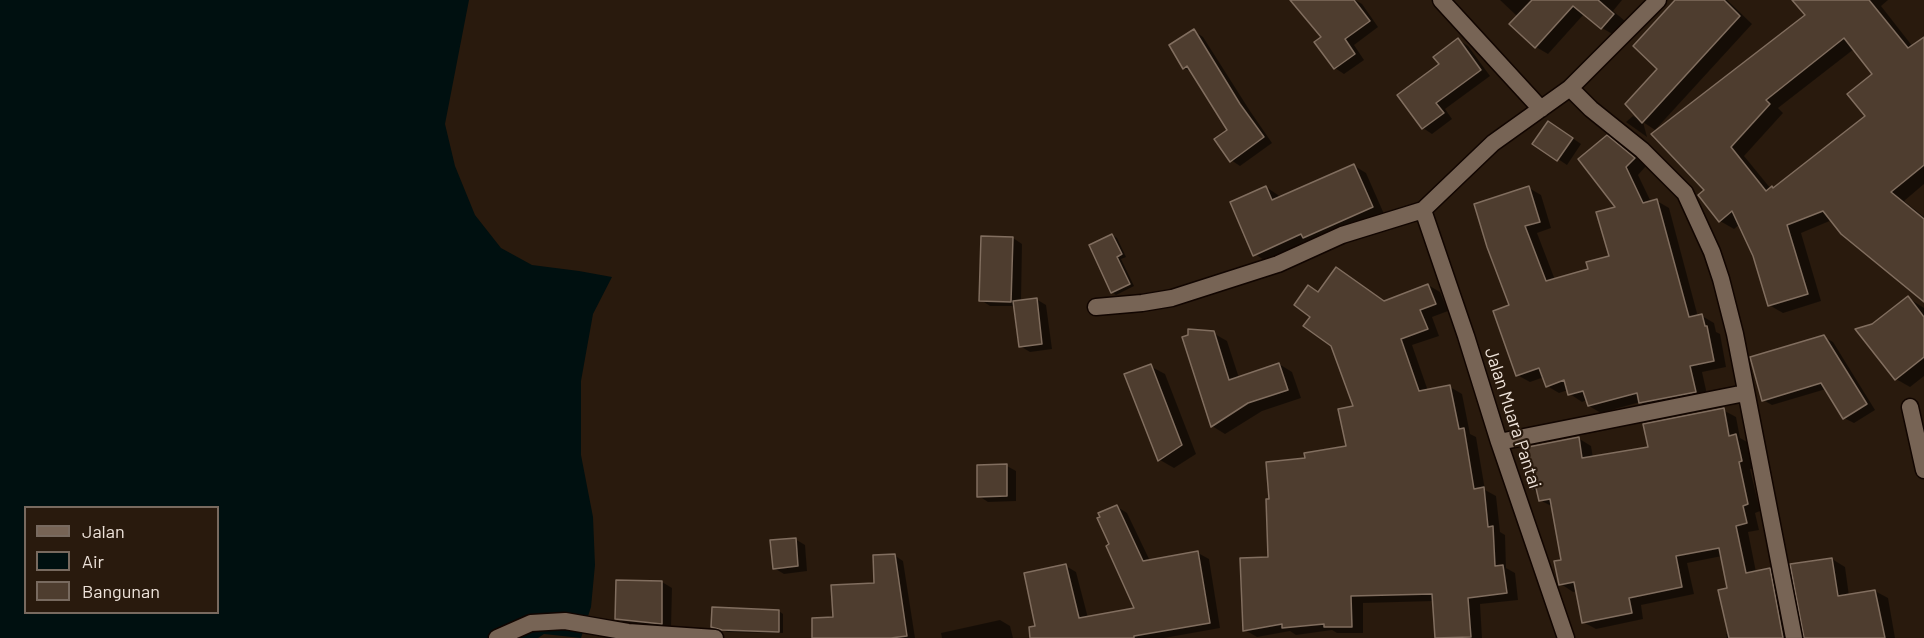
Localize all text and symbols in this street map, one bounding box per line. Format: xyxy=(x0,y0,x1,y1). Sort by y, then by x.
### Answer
street label: Jalan Muara Pantai xyxy=(1480,345,1546,491)
legend xyxy=(24,506,219,614)
text: Jalan xyxy=(82,520,125,542)
text: Air xyxy=(82,550,104,572)
text: Bangunan xyxy=(82,580,160,602)

